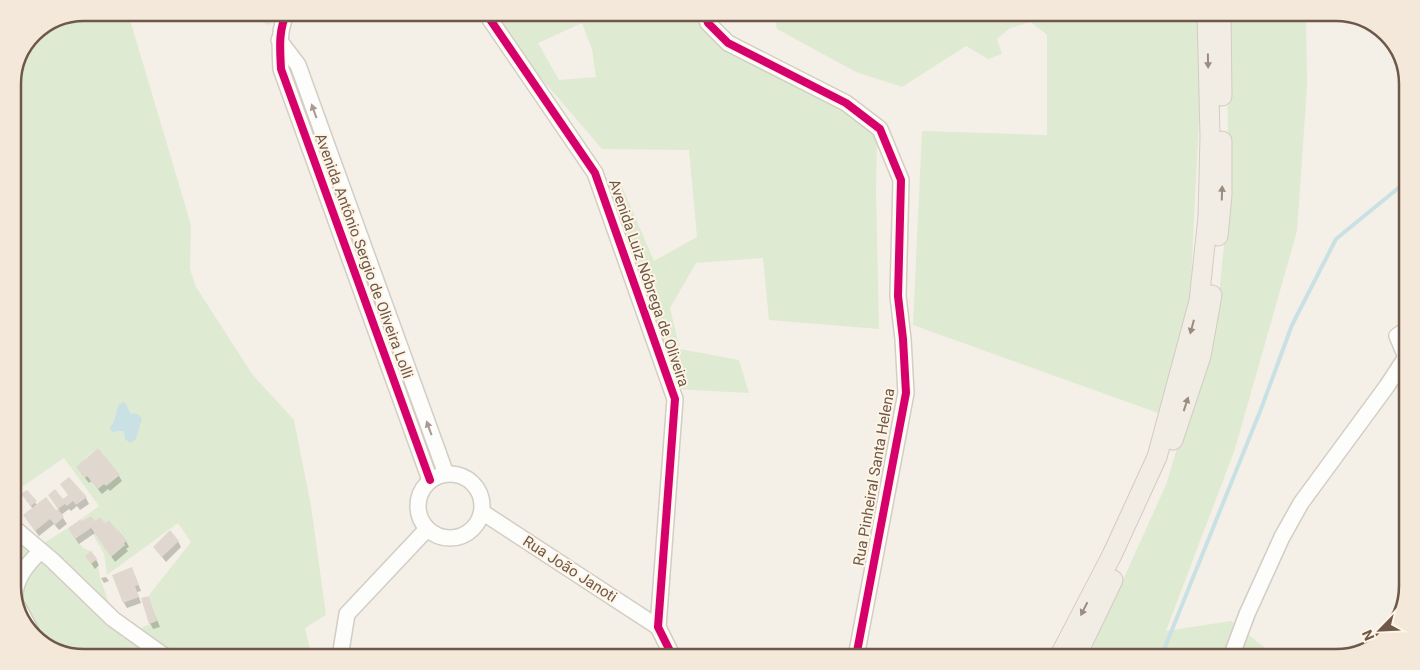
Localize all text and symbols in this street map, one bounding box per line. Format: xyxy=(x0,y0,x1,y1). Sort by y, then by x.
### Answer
one-way arrow xyxy=(1204,53,1212,69)
one-way arrow xyxy=(310,103,318,118)
street label: Avenida Antônio Sergio de Oliveira Lolli xyxy=(311,131,417,381)
street label: Avenida Luiz Nóbrega de Oliveira xyxy=(605,177,693,389)
one-way arrow xyxy=(1218,185,1226,201)
one-way arrow xyxy=(1188,320,1196,335)
street label: Rua Pinheiral Santa Helena xyxy=(850,387,898,567)
one-way arrow xyxy=(1182,397,1190,412)
one-way arrow xyxy=(425,420,433,435)
street label: Rua João Janoti xyxy=(520,532,620,606)
one-way arrow xyxy=(1080,601,1088,616)
north arrow xyxy=(1355,605,1405,655)
text: N xyxy=(1359,628,1377,643)

